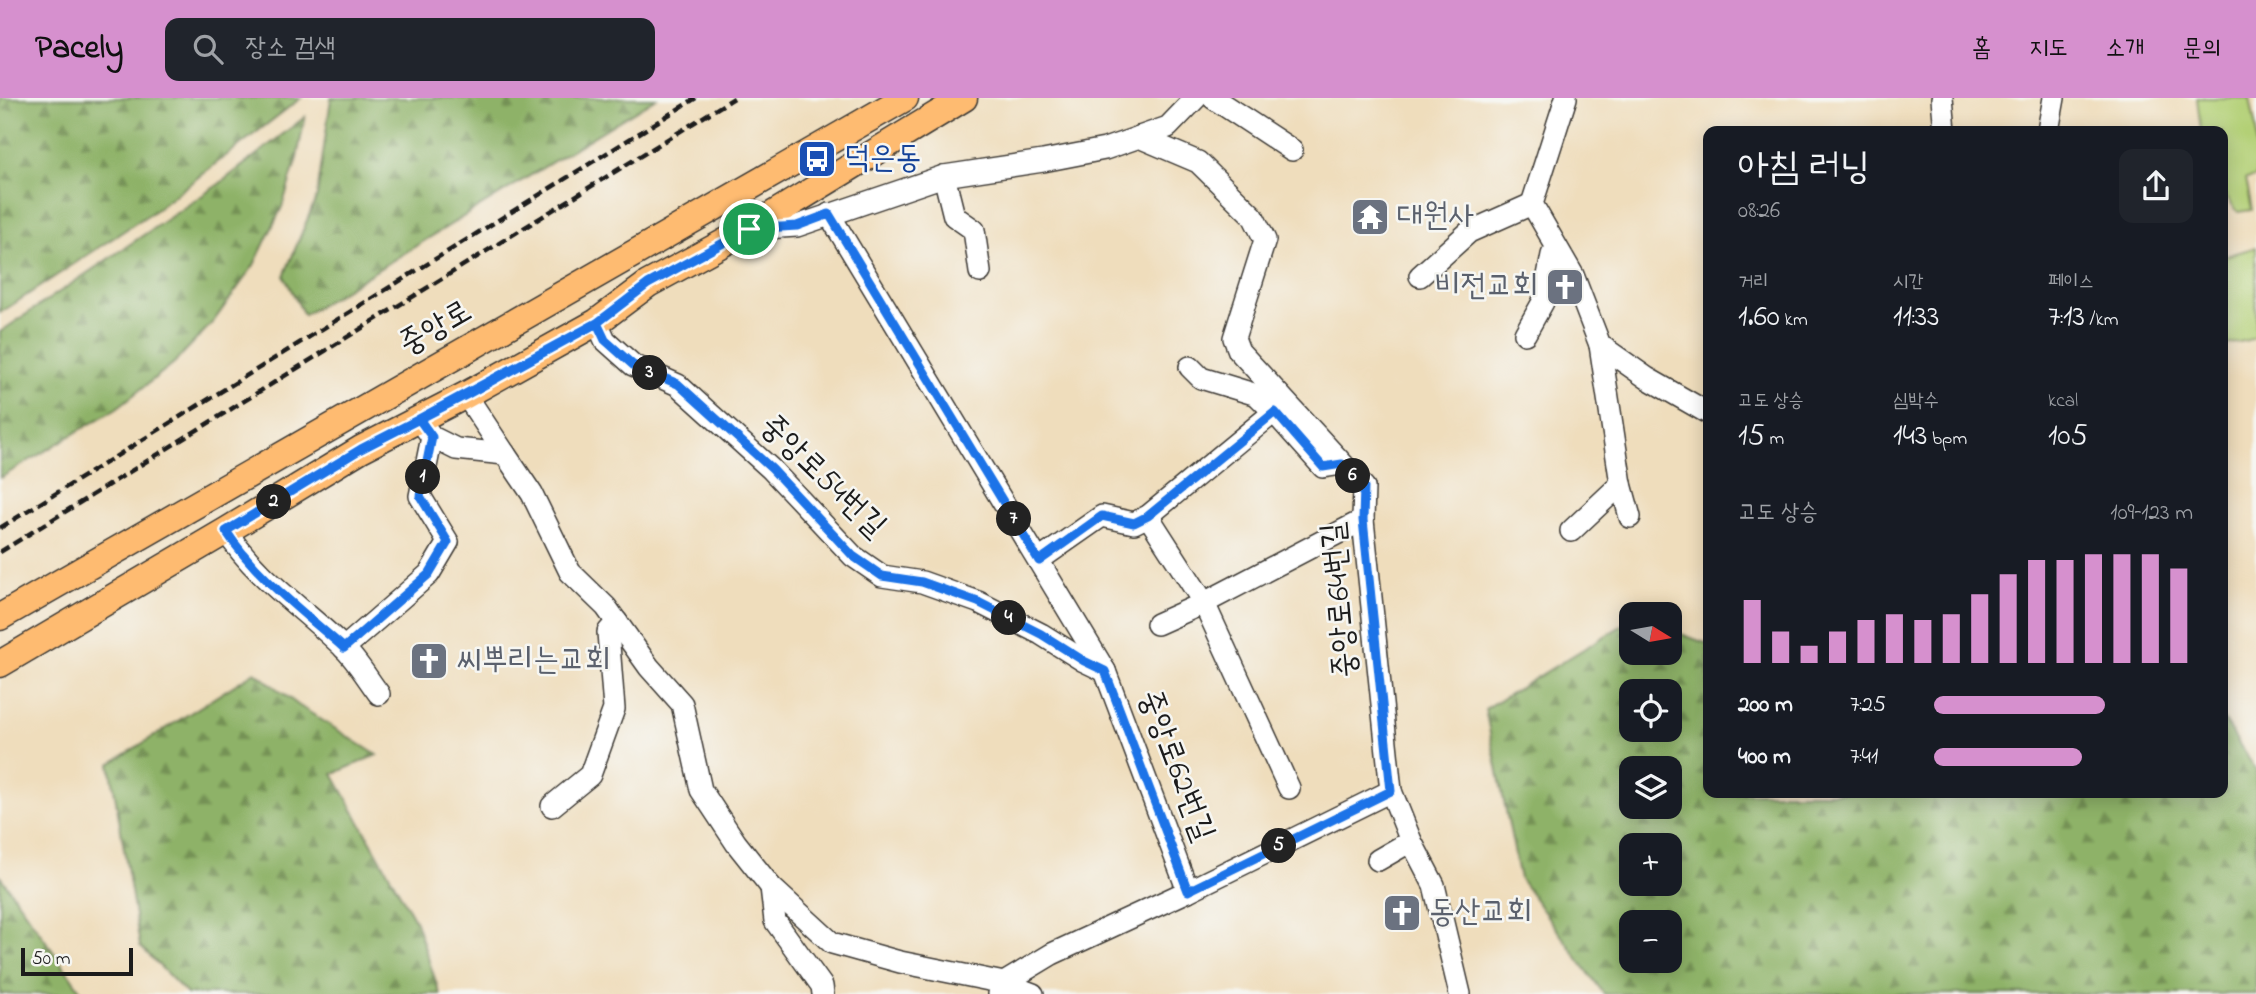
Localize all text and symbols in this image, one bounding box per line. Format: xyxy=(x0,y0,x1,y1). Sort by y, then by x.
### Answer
search box xyxy=(165,18,655,81)
text: Pacely xyxy=(35,25,123,73)
icon: search xyxy=(189,30,227,68)
text: 장소 검색 xyxy=(245,30,335,68)
text: 홈 xyxy=(1972,32,1991,67)
text: 지도 xyxy=(2029,32,2068,67)
text: 소개 xyxy=(2106,32,2144,67)
text: 문의 xyxy=(2182,32,2221,67)
place label: 덕은동 xyxy=(844,136,921,183)
bus stop icon: 덕은동 xyxy=(796,138,838,180)
text: 아침 러닝 xyxy=(1738,141,1870,197)
button: share xyxy=(2119,149,2193,223)
place label: 대원사 xyxy=(1397,194,1474,241)
text: 08:26 xyxy=(1738,195,1780,228)
temple icon: 대원사 xyxy=(1349,196,1391,238)
pin xyxy=(719,199,779,259)
icon: arrive xyxy=(730,210,768,248)
place label: 비전교회 xyxy=(1435,264,1538,311)
church icon: 비전교회 xyxy=(1544,266,1586,308)
text: 거리 xyxy=(1738,269,1769,296)
text: 시간 xyxy=(1893,269,1924,296)
text: 페이스 xyxy=(2048,269,2094,296)
street label: 중앙로 xyxy=(391,289,481,369)
text: 1.60 xyxy=(1738,296,1780,340)
text: 11:33 xyxy=(1893,296,1939,340)
text: 7:13 xyxy=(2048,296,2085,340)
text: km xyxy=(1780,307,1808,334)
text: /km xyxy=(2085,307,2119,334)
pin: 3 xyxy=(632,356,668,390)
text: 3 xyxy=(646,359,653,386)
text: 고도 상승 xyxy=(1738,388,1804,415)
text: 심박수 xyxy=(1893,388,1939,415)
text: kcal xyxy=(2048,388,2078,415)
street label: 중앙로54번길 xyxy=(748,404,896,550)
text: 15 xyxy=(1738,415,1765,459)
text: 143 xyxy=(1893,415,1927,459)
text: 105 xyxy=(2048,415,2088,459)
text: m xyxy=(1765,426,1784,453)
text: bpm xyxy=(1927,426,1967,453)
pin: 6 xyxy=(1336,458,1370,494)
pin: 1 xyxy=(406,460,440,494)
text: 6 xyxy=(1348,462,1357,489)
text: 1 xyxy=(419,463,426,490)
pin: 2 xyxy=(256,484,292,520)
text: 2 xyxy=(269,488,278,515)
text: 고도 상승 xyxy=(1738,497,1818,530)
text: 109–123 m xyxy=(2110,497,2193,530)
pin: 7 xyxy=(996,502,1032,536)
text: 7 xyxy=(1010,505,1017,532)
street label: 중앙로64번길 xyxy=(1311,520,1371,680)
pin: 4 xyxy=(992,601,1026,636)
north arrow xyxy=(1619,602,1682,665)
map controls xyxy=(1619,602,1682,973)
text: 4 xyxy=(1005,604,1012,631)
place label: 씨뿌리는교회 xyxy=(456,638,611,685)
church icon: 씨뿌리는교회 xyxy=(408,640,450,682)
button: locate xyxy=(1619,679,1682,742)
street label: 중앙로62번길 xyxy=(1125,683,1225,849)
text: 200 m xyxy=(1738,689,1793,722)
text: 7:25 xyxy=(1850,689,1886,722)
text: 400 m xyxy=(1738,741,1791,774)
text: 7:41 xyxy=(1850,741,1878,774)
button: layers xyxy=(1619,756,1682,819)
pin: 5 xyxy=(1262,828,1296,864)
text: 5 xyxy=(1273,832,1284,859)
button: + xyxy=(1619,833,1682,896)
place label: 동산교회 xyxy=(1429,890,1532,937)
church icon: 동산교회 xyxy=(1381,892,1423,934)
button: − xyxy=(1619,910,1682,973)
scale bar xyxy=(21,945,133,977)
text: 50 m xyxy=(32,946,71,973)

